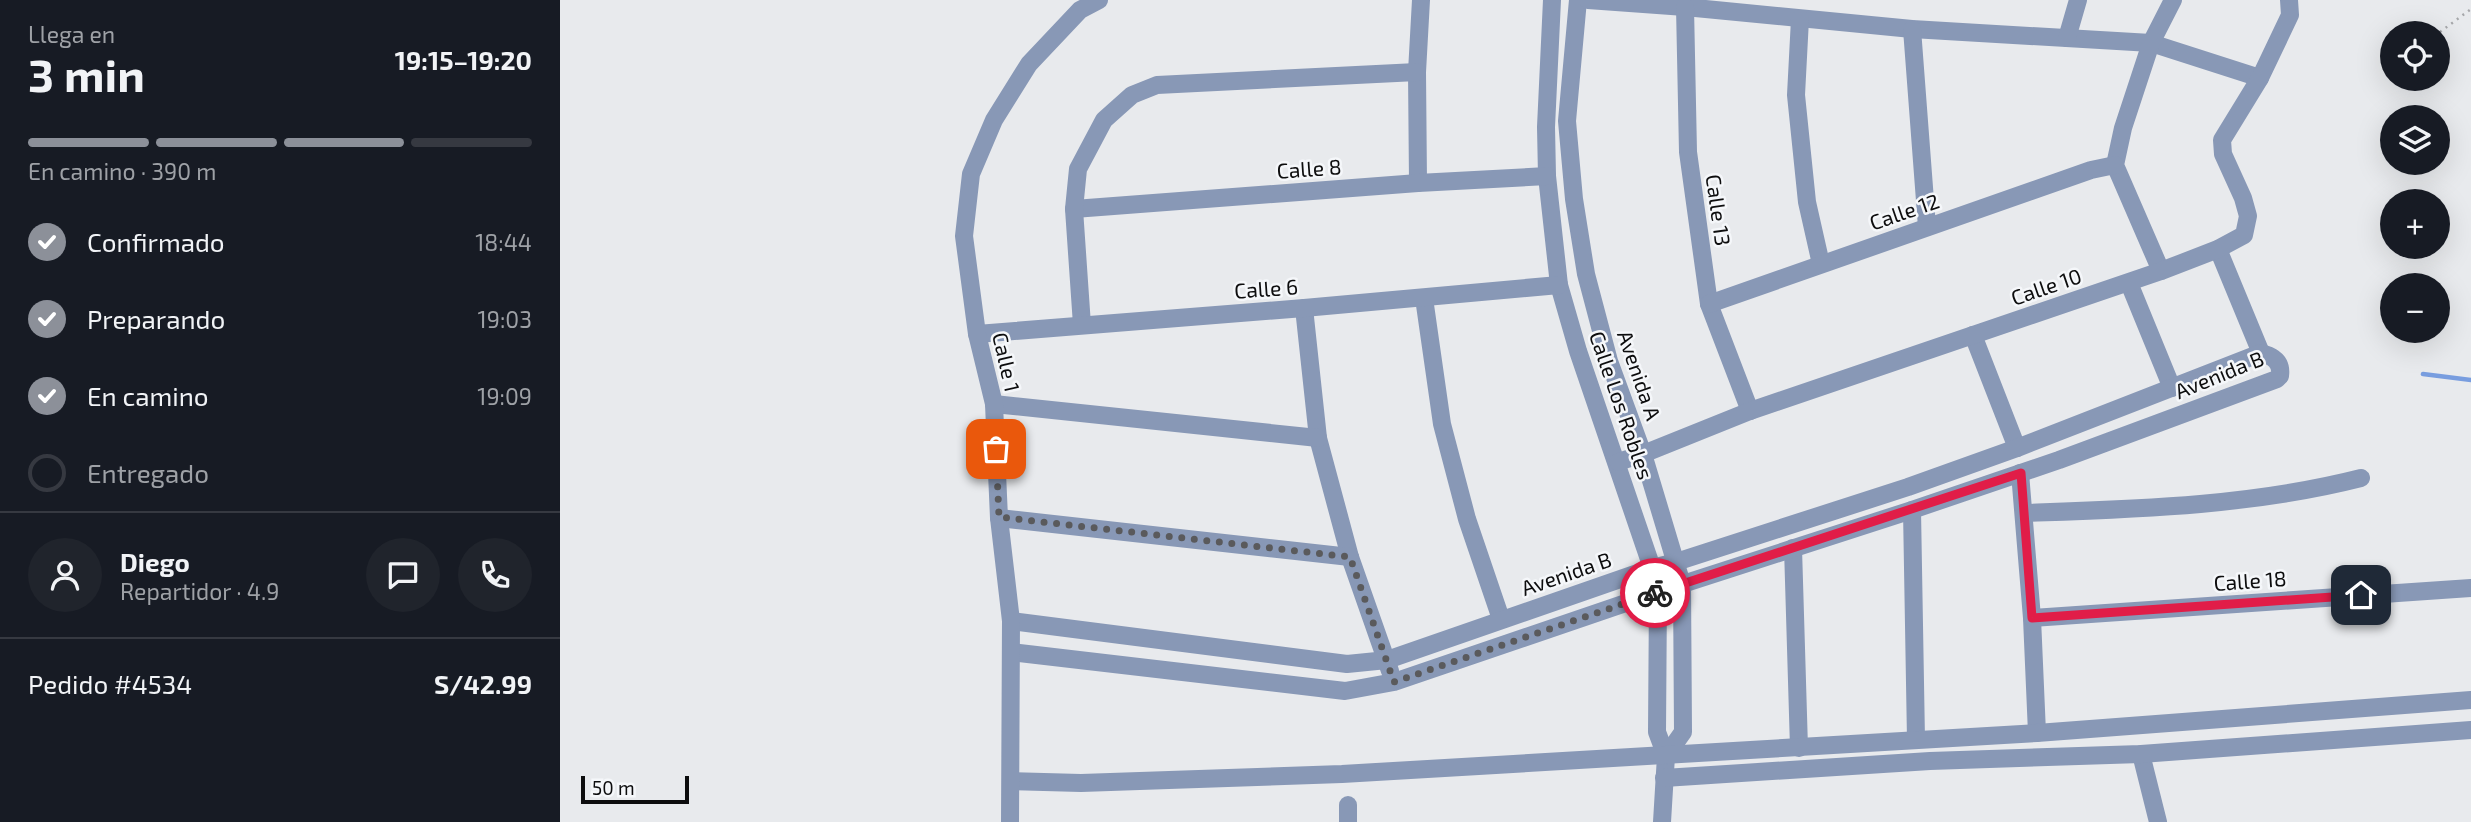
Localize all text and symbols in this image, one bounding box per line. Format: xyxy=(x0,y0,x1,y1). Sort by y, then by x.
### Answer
text: Llega en xyxy=(28,20,115,48)
map controls xyxy=(2380,21,2450,343)
button: locate xyxy=(2380,21,2450,91)
text: 19:15–19:20 xyxy=(395,44,532,75)
text: 3 min xyxy=(28,46,145,101)
button: layers xyxy=(2380,105,2450,175)
street label: Calle 8 xyxy=(1276,153,1342,183)
text: En camino · 390 m xyxy=(28,157,216,185)
street label: Calle 13 xyxy=(1702,173,1736,247)
street label: Calle 12 xyxy=(1866,187,1942,235)
button: + xyxy=(2380,189,2450,259)
icon: check xyxy=(28,223,66,261)
text: Confirmado xyxy=(87,226,225,257)
text: 18:44 xyxy=(475,228,532,256)
street label: Calle 10 xyxy=(2007,262,2085,310)
street label: Calle 6 xyxy=(1233,273,1299,303)
button: − xyxy=(2380,273,2450,343)
icon: check xyxy=(28,300,66,338)
text: Preparando xyxy=(87,303,225,334)
text: 19:03 xyxy=(478,305,532,333)
street label: Avenida A xyxy=(1613,327,1667,423)
street label: Calle Los Robles xyxy=(1585,328,1659,482)
street label: Calle 1 xyxy=(988,330,1026,394)
street label: Avenida B xyxy=(2171,345,2267,403)
icon: check xyxy=(28,377,66,415)
text: En camino xyxy=(87,380,209,411)
text: 19:09 xyxy=(477,382,532,410)
pin xyxy=(966,419,1026,479)
icon: bag xyxy=(977,430,1015,468)
text: Entregado xyxy=(87,457,209,488)
button: person xyxy=(28,538,102,612)
button: chat xyxy=(366,538,440,612)
button: phone xyxy=(458,538,532,612)
text: Diego xyxy=(120,546,190,577)
street label: Avenida B xyxy=(1518,546,1614,600)
courier xyxy=(1620,558,1690,628)
street label: Calle 18 xyxy=(2213,565,2287,595)
pin xyxy=(2331,565,2391,625)
icon: bike xyxy=(1636,574,1674,612)
icon: home xyxy=(2342,576,2380,614)
text: Repartidor · 4.9 xyxy=(120,577,279,605)
text: Pedido #4534 xyxy=(28,668,192,699)
text: S/42.99 xyxy=(434,668,532,699)
scale bar xyxy=(581,773,690,805)
text: 50 m xyxy=(592,776,635,799)

